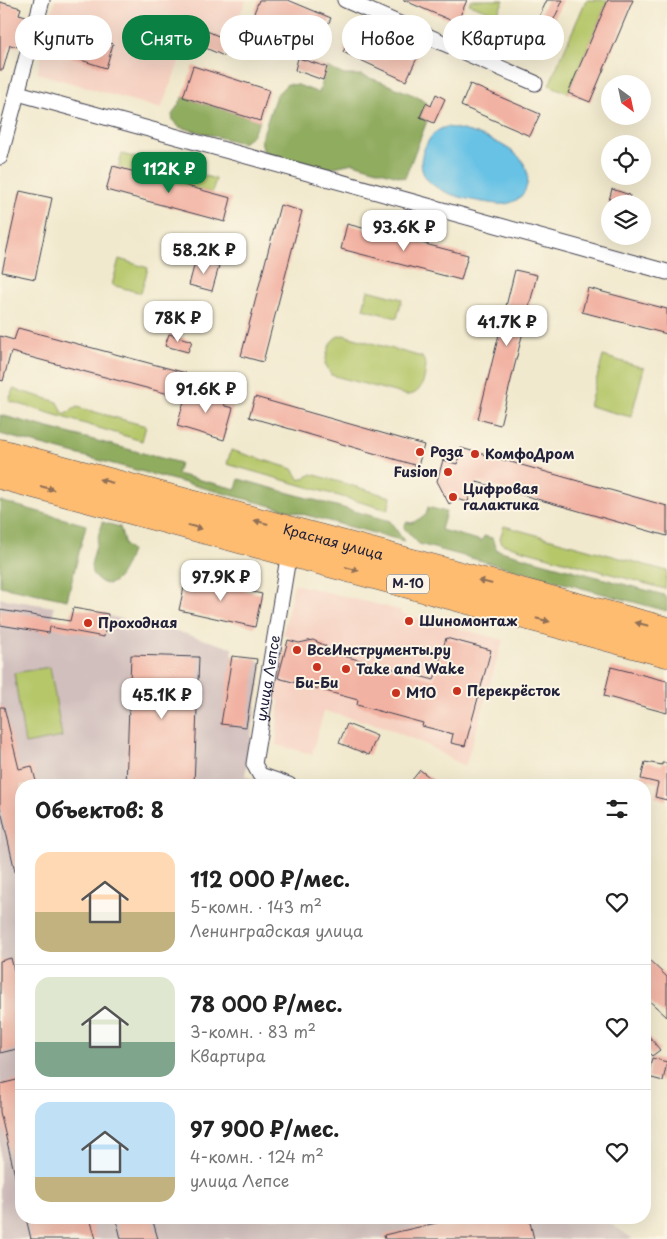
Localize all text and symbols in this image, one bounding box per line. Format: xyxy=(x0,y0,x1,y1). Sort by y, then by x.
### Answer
chip: Купить xyxy=(15,15,112,60)
chip: Снять xyxy=(122,15,210,60)
chip: Фильтры xyxy=(220,15,332,60)
chip: Новое xyxy=(342,15,433,60)
chip: Квартира xyxy=(443,15,564,60)
north arrow xyxy=(601,75,651,125)
map controls xyxy=(601,75,651,245)
button: locate xyxy=(601,135,651,185)
pin: 112K ₽ xyxy=(128,152,210,194)
text: 112K ₽ xyxy=(143,156,195,180)
button: layers xyxy=(601,195,651,245)
pin: 93.6K ₽ xyxy=(358,210,450,252)
text: 93.6K ₽ xyxy=(373,214,435,238)
pin: 58.2K ₽ xyxy=(158,232,250,275)
text: 58.2K ₽ xyxy=(172,237,236,261)
pin: 78K ₽ xyxy=(143,300,213,343)
pin: 41.7K ₽ xyxy=(461,304,553,347)
text: 78K ₽ xyxy=(155,305,201,329)
text: 41.7K ₽ xyxy=(477,309,537,333)
pin: 91.6K ₽ xyxy=(160,372,252,414)
text: 91.6K ₽ xyxy=(176,376,236,400)
place label: Роза xyxy=(430,441,464,462)
place label: КомфоДром xyxy=(485,443,575,464)
marker: Роза xyxy=(414,446,426,458)
marker: КомфоДром xyxy=(469,448,481,460)
place label: Fusion xyxy=(393,461,438,482)
marker: Fusion xyxy=(442,466,454,478)
one-way arrow xyxy=(99,477,114,485)
place label: Цифровая галактика xyxy=(463,478,540,515)
one-way arrow xyxy=(40,484,55,492)
marker: Цифровая галактика xyxy=(447,491,459,503)
one-way arrow xyxy=(253,517,268,525)
street label: Красная улица xyxy=(281,518,386,565)
one-way arrow xyxy=(188,523,203,531)
pin: 97.9K ₽ xyxy=(175,560,267,602)
text: 97.9K ₽ xyxy=(192,564,250,588)
one-way arrow xyxy=(345,565,360,573)
road number: М-10 xyxy=(387,574,429,594)
one-way arrow xyxy=(477,577,492,585)
place label: Шиномонтаж xyxy=(419,610,518,631)
place label: Проходная xyxy=(98,612,177,633)
marker: Шиномонтаж xyxy=(403,615,415,627)
one-way arrow xyxy=(536,616,551,624)
marker: Проходная xyxy=(82,617,94,629)
one-way arrow xyxy=(634,619,649,627)
street label: улица Лепсе xyxy=(250,634,285,723)
place label: ВсеИнструменты.ру xyxy=(307,639,451,660)
marker: ВсеИнструменты.ру xyxy=(291,644,303,656)
place label: Take and Wake xyxy=(356,658,464,679)
marker: Би-Би xyxy=(311,661,323,673)
marker: Take and Wake xyxy=(340,663,352,675)
place label: Би-Би xyxy=(295,672,339,693)
pin: 45.1K ₽ xyxy=(116,678,208,720)
place label: Перекрёсток xyxy=(467,680,560,701)
text: 45.1K ₽ xyxy=(132,682,192,706)
place label: М10 xyxy=(406,682,436,703)
marker: Перекрёсток xyxy=(451,685,463,697)
marker: М10 xyxy=(390,687,402,699)
text: Объектов: 8 xyxy=(35,793,164,825)
icon: filters xyxy=(603,795,631,823)
text: 112 000 ₽/мес. xyxy=(190,862,350,894)
icon: home xyxy=(75,872,135,932)
icon: heart xyxy=(603,888,631,916)
text: 5-комн. · 143 m² xyxy=(190,894,322,918)
text: Ленинградская улица xyxy=(190,918,363,942)
text: 78 000 ₽/мес. xyxy=(190,987,343,1019)
icon: home xyxy=(75,997,135,1057)
icon: heart xyxy=(603,1013,631,1041)
text: 3-комн. · 83 m² xyxy=(190,1019,316,1043)
text: Квартира xyxy=(190,1043,265,1067)
text: 97 900 ₽/мес. xyxy=(190,1112,339,1144)
icon: home xyxy=(75,1122,135,1182)
icon: heart xyxy=(603,1138,631,1166)
text: 4-комн. · 124 m² xyxy=(190,1144,324,1168)
text: улица Лепсе xyxy=(190,1168,289,1192)

